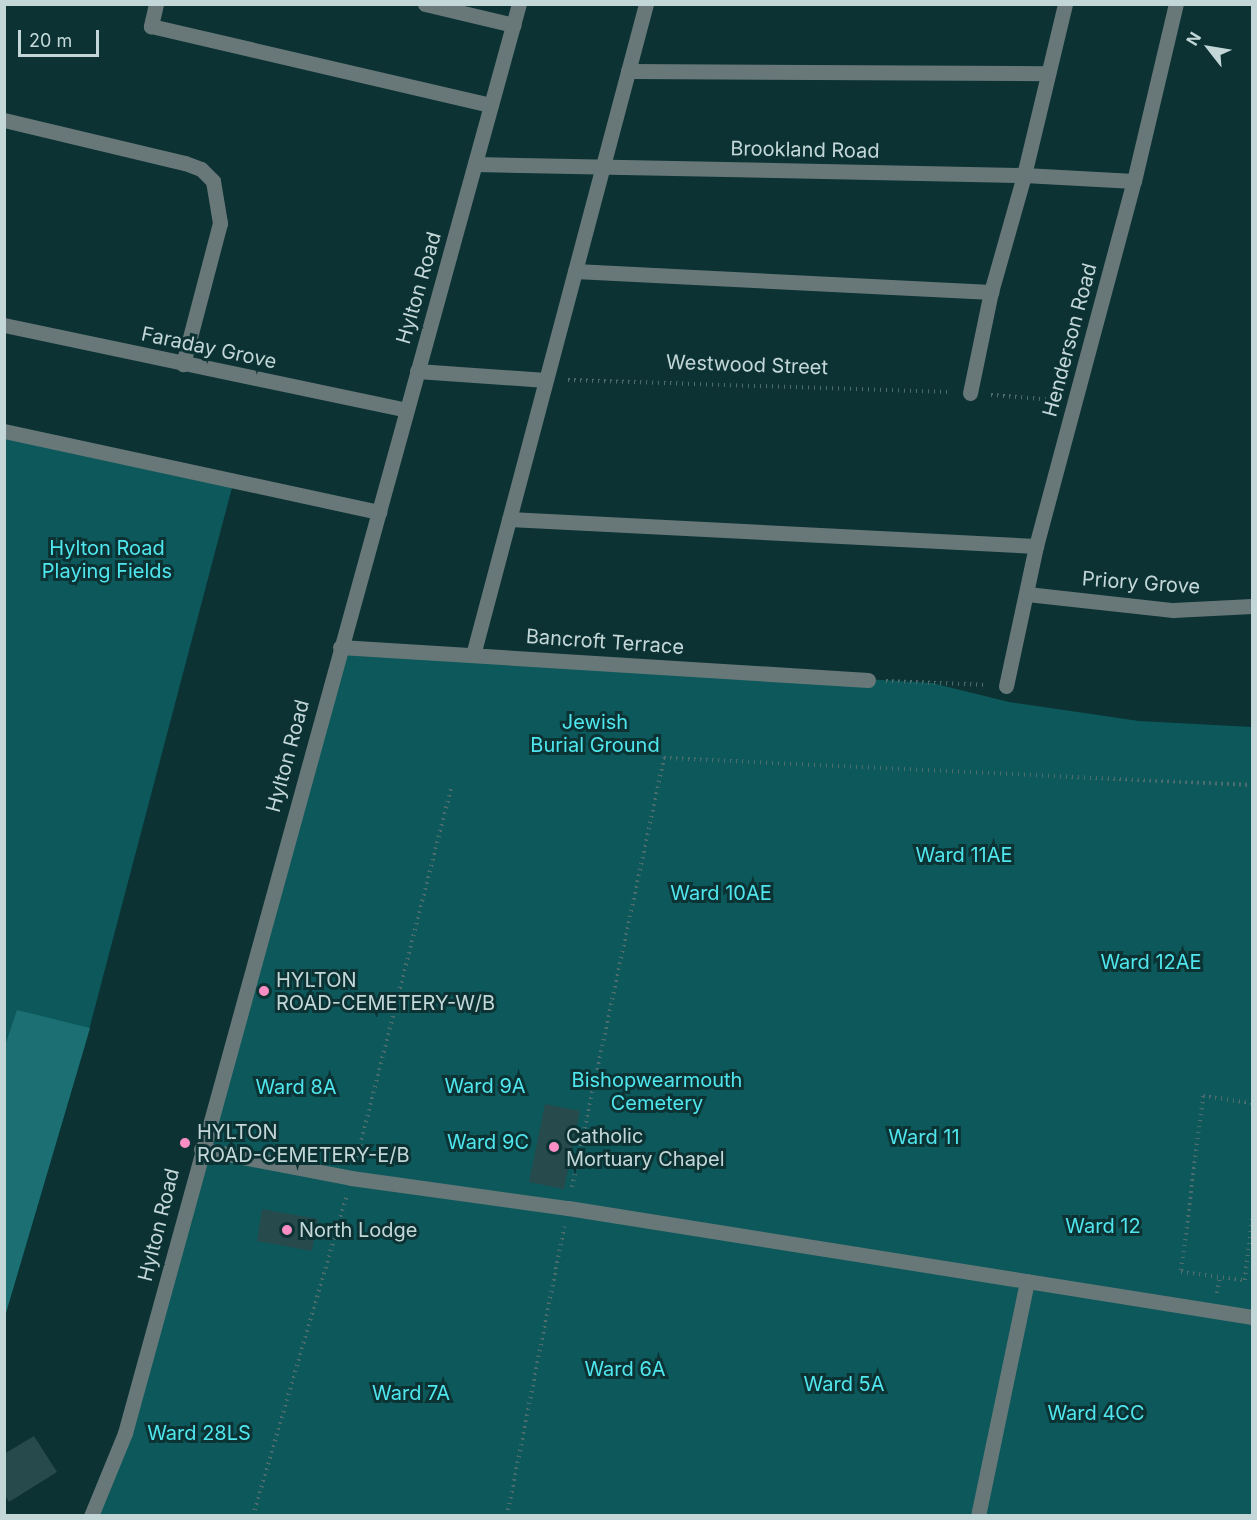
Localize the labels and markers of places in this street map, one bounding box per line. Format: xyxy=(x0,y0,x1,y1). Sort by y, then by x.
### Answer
place label: HYLTON ROAD-CEMETERY-W/B xyxy=(276,968,495,1015)
marker: HYLTON ROAD-CEMETERY-W/B xyxy=(257,984,271,998)
place label: HYLTON ROAD-CEMETERY-E/B xyxy=(197,1120,409,1167)
place label: Catholic Mortuary Chapel xyxy=(566,1124,725,1171)
marker: HYLTON ROAD-CEMETERY-E/B xyxy=(178,1136,192,1150)
marker: Catholic Mortuary Chapel xyxy=(547,1140,561,1154)
place label: North Lodge xyxy=(299,1218,417,1242)
marker: North Lodge xyxy=(280,1223,294,1237)

